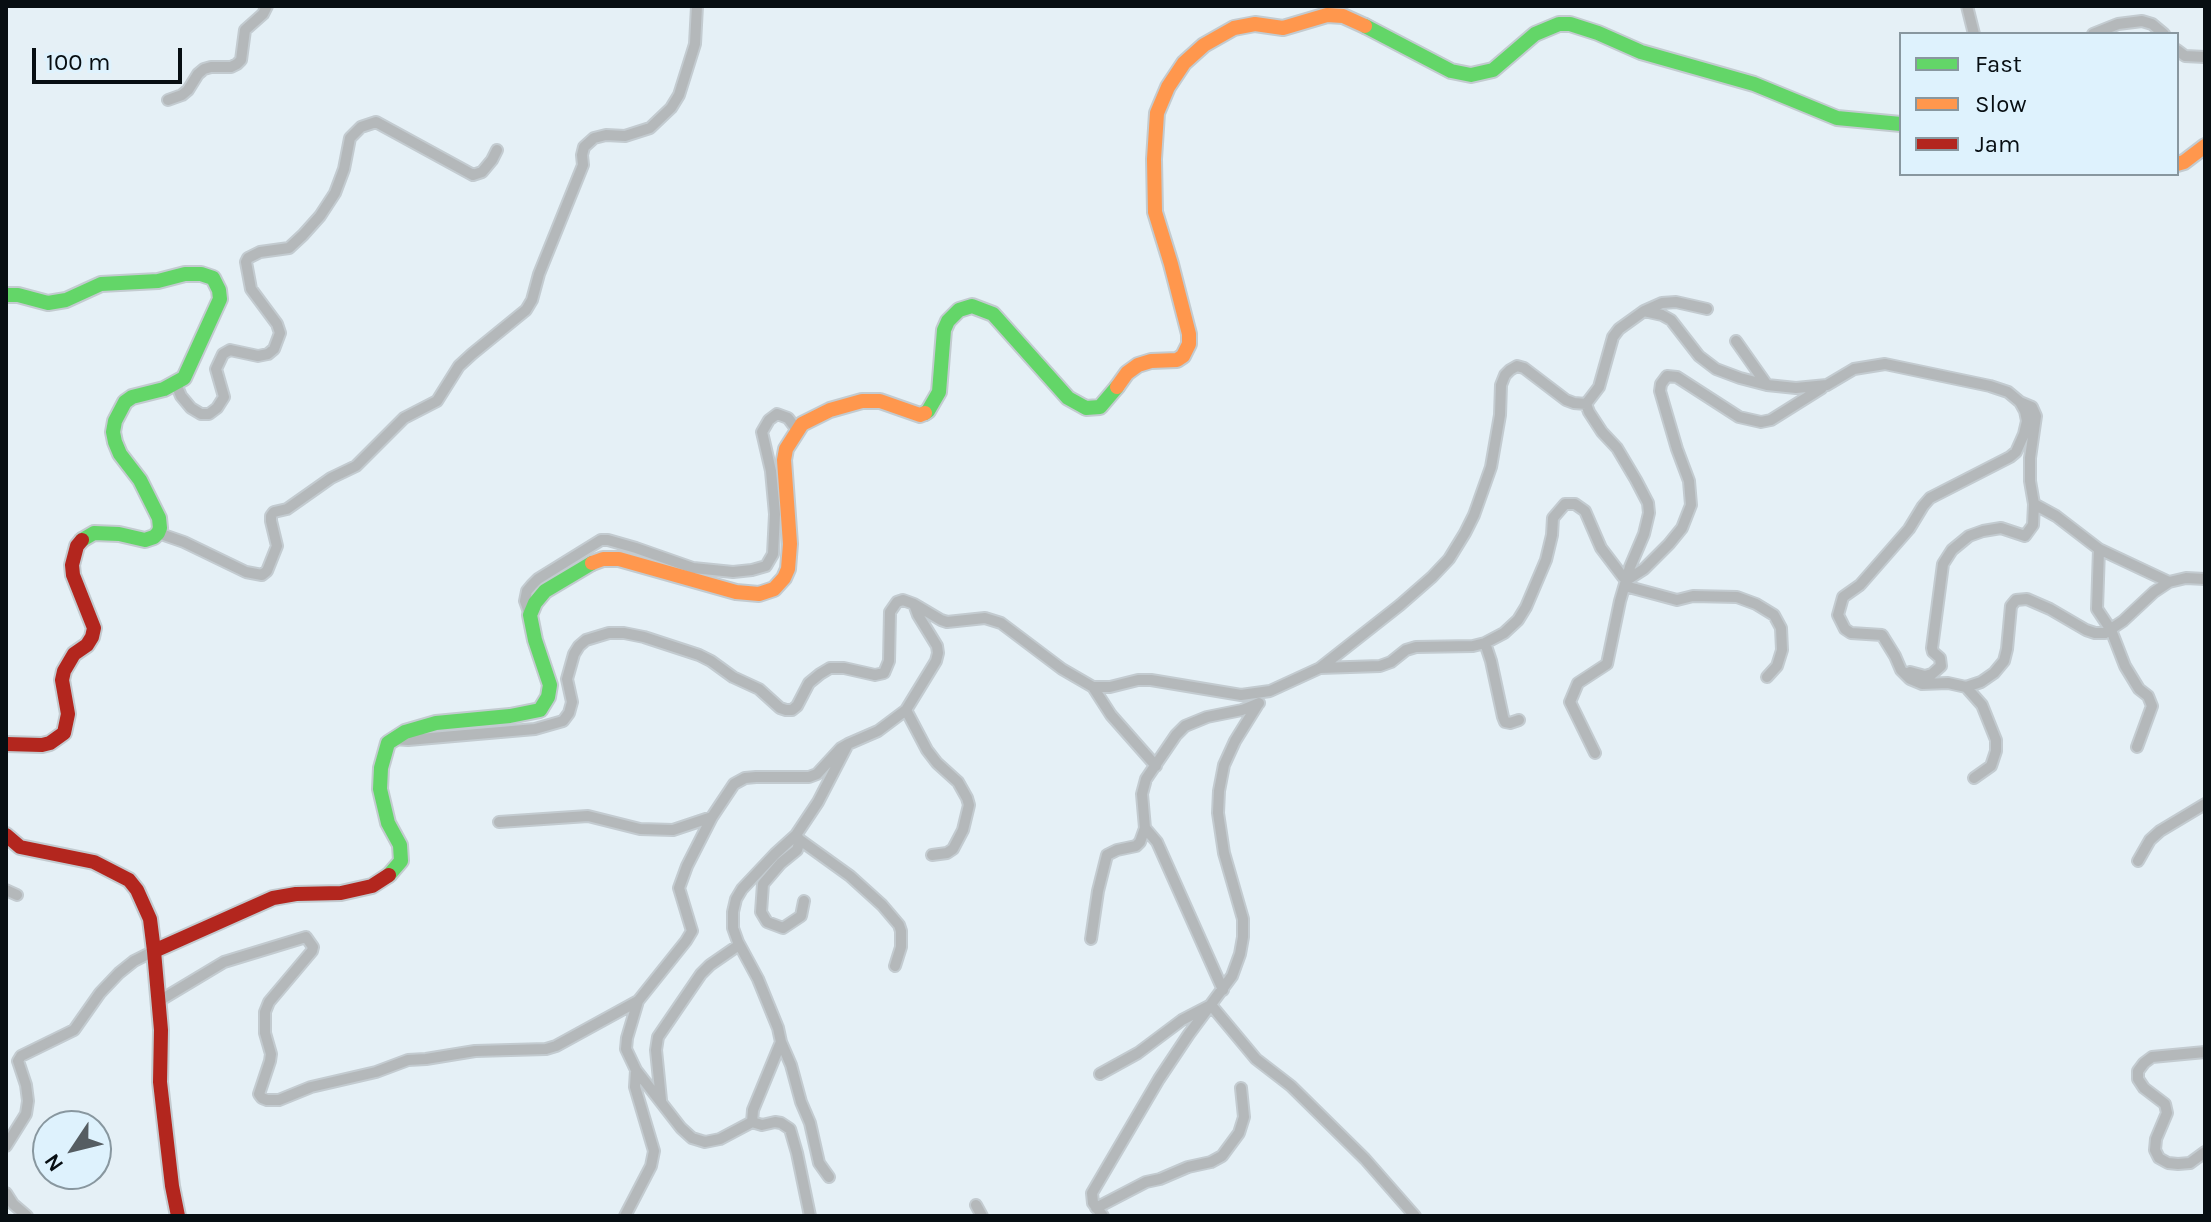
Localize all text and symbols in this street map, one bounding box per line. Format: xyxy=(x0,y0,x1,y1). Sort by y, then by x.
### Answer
scale bar xyxy=(36,32,186,82)
legend xyxy=(1899,32,2179,176)
text: 100 m xyxy=(46,48,111,76)
text: Fast xyxy=(1975,50,2022,78)
text: Slow xyxy=(1975,90,2027,118)
text: Jam xyxy=(1975,130,2020,158)
north arrow xyxy=(32,1110,112,1190)
text: N xyxy=(39,1149,69,1177)

